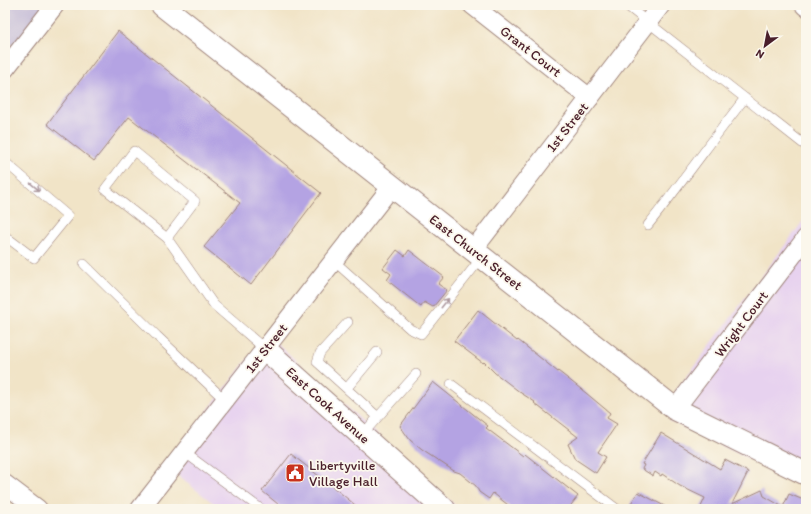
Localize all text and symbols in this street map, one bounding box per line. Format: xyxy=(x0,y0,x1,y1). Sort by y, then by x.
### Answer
street label: Grant Court xyxy=(497,22,565,81)
north arrow xyxy=(745,26,785,66)
text: N xyxy=(753,47,767,62)
street label: 1st Street xyxy=(543,99,592,156)
one-way arrow xyxy=(29,183,40,192)
street label: East Church Street xyxy=(426,211,526,294)
street label: Wright Court xyxy=(711,288,772,361)
one-way arrow xyxy=(441,298,449,309)
street label: 1st Street xyxy=(242,320,291,377)
street label: East Cook Avenue xyxy=(282,363,373,448)
place label: Libertyville Village Hall xyxy=(309,457,378,490)
public building icon: Libertyville Village Hall xyxy=(284,462,306,484)

